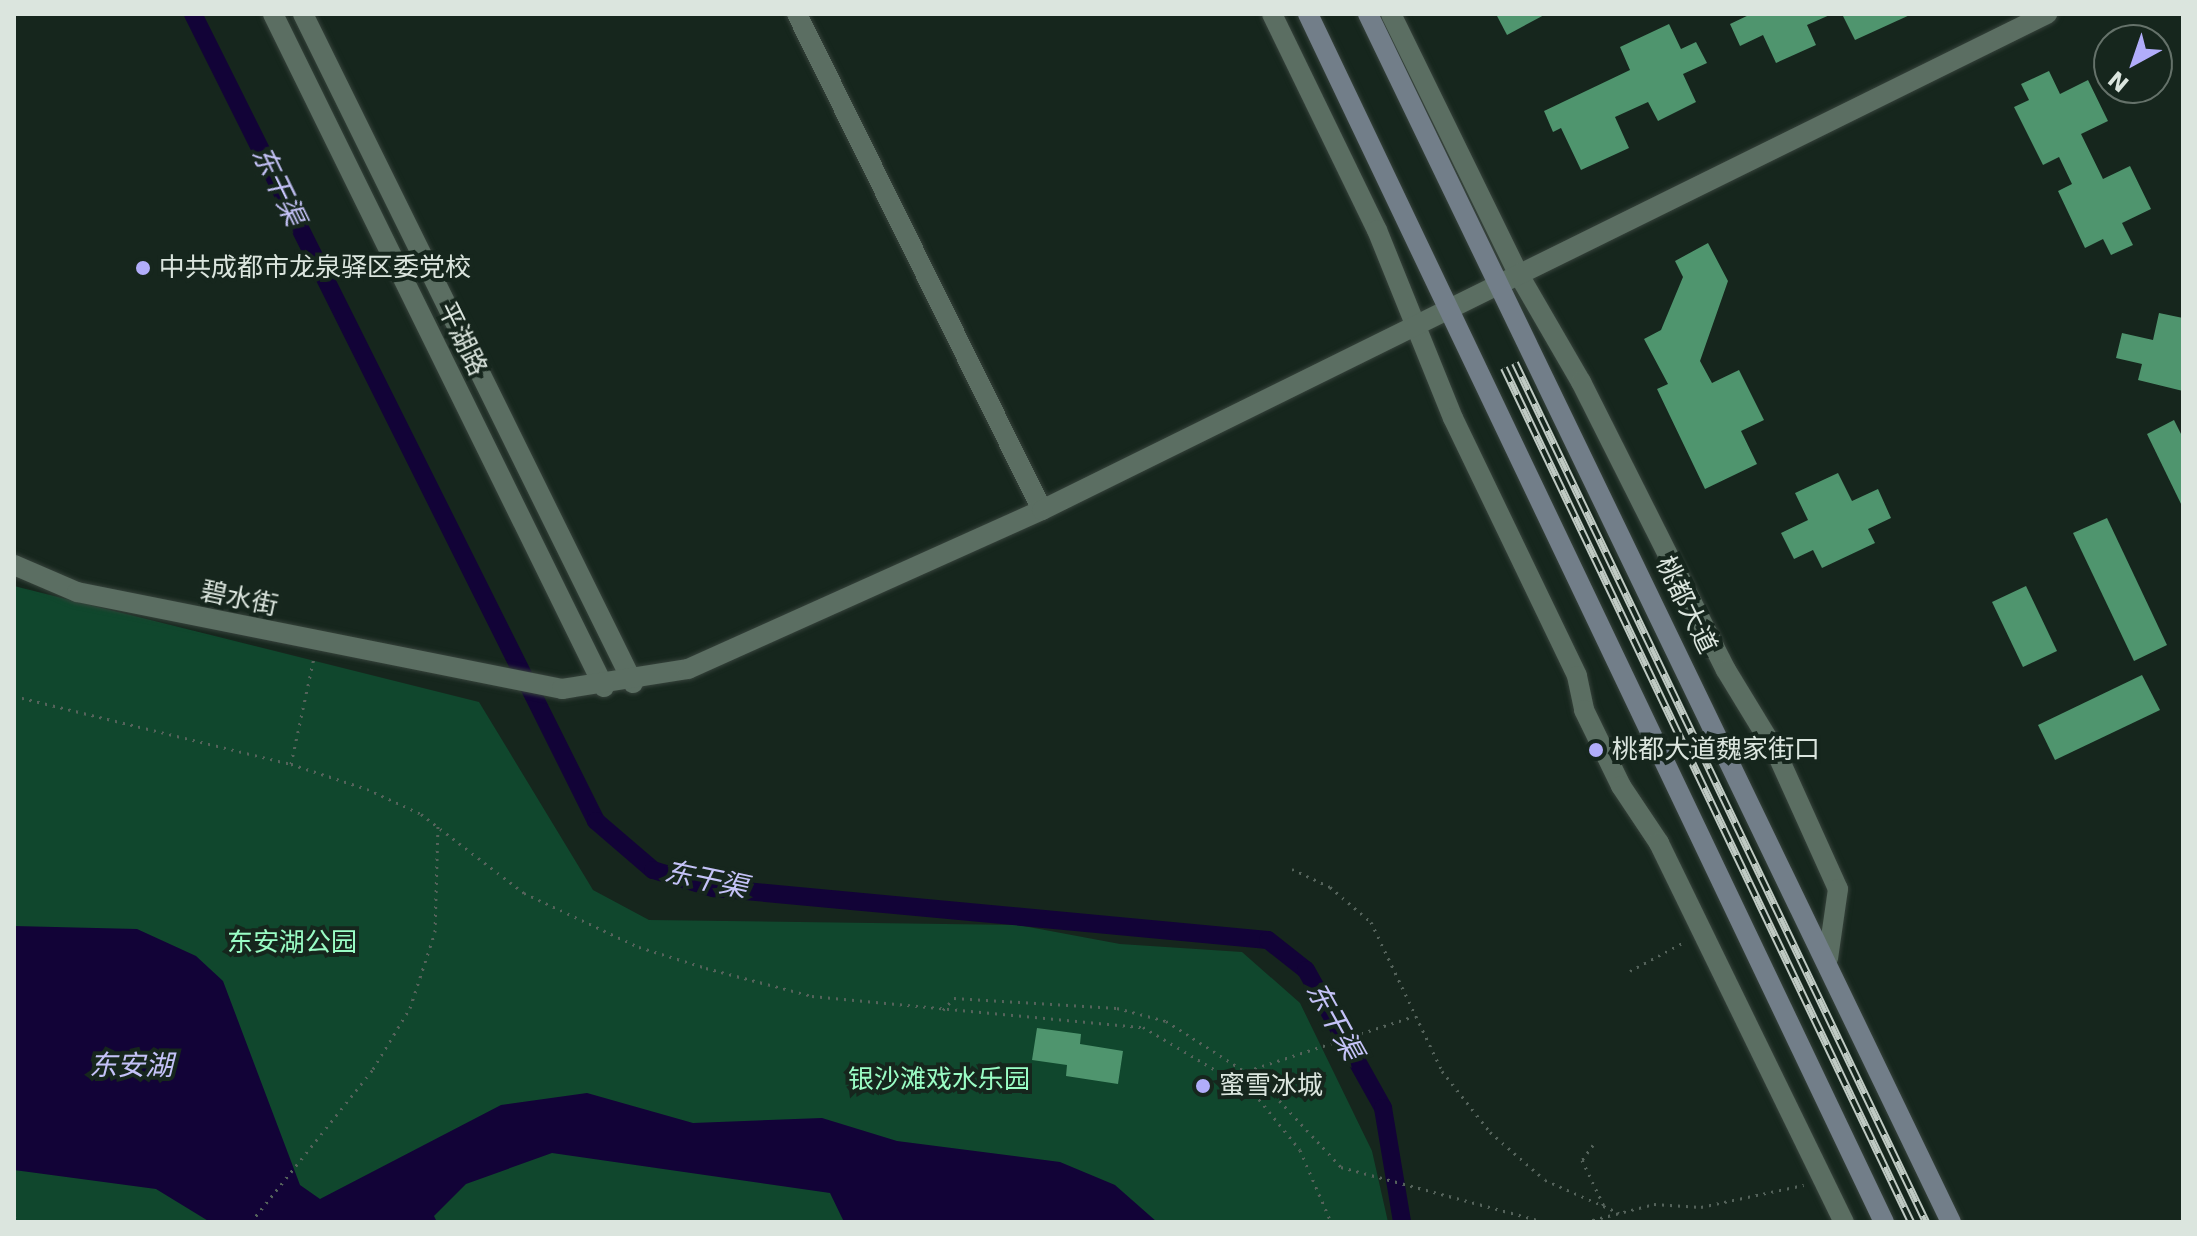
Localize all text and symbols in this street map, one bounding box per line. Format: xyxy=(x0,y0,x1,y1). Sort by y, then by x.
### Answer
north arrow xyxy=(2093,24,2173,104)
text: N xyxy=(2103,66,2134,97)
water label: 东干渠 xyxy=(244,141,312,231)
place label: 中共成都市龙泉驿区委党校 xyxy=(159,252,471,284)
marker: 中共成都市龙泉驿区委党校 xyxy=(134,259,152,277)
street label: 平湖路 xyxy=(431,297,493,381)
street label: 桃都大道 xyxy=(1649,551,1723,659)
street label: 碧水街 xyxy=(198,576,280,622)
place label: 桃都大道魏家街口 xyxy=(1612,734,1820,766)
marker: 桃都大道魏家街口 xyxy=(1587,741,1605,759)
water label: 东干渠 xyxy=(661,855,751,905)
park label: 东安湖公园 xyxy=(227,927,357,959)
water label: 东干渠 xyxy=(1299,976,1369,1066)
water label: 东安湖 xyxy=(89,1049,173,1083)
park label: 银沙滩戏水乐园 xyxy=(848,1064,1030,1096)
place label: 蜜雪冰城 xyxy=(1219,1070,1323,1102)
marker: 蜜雪冰城 xyxy=(1194,1077,1212,1095)

